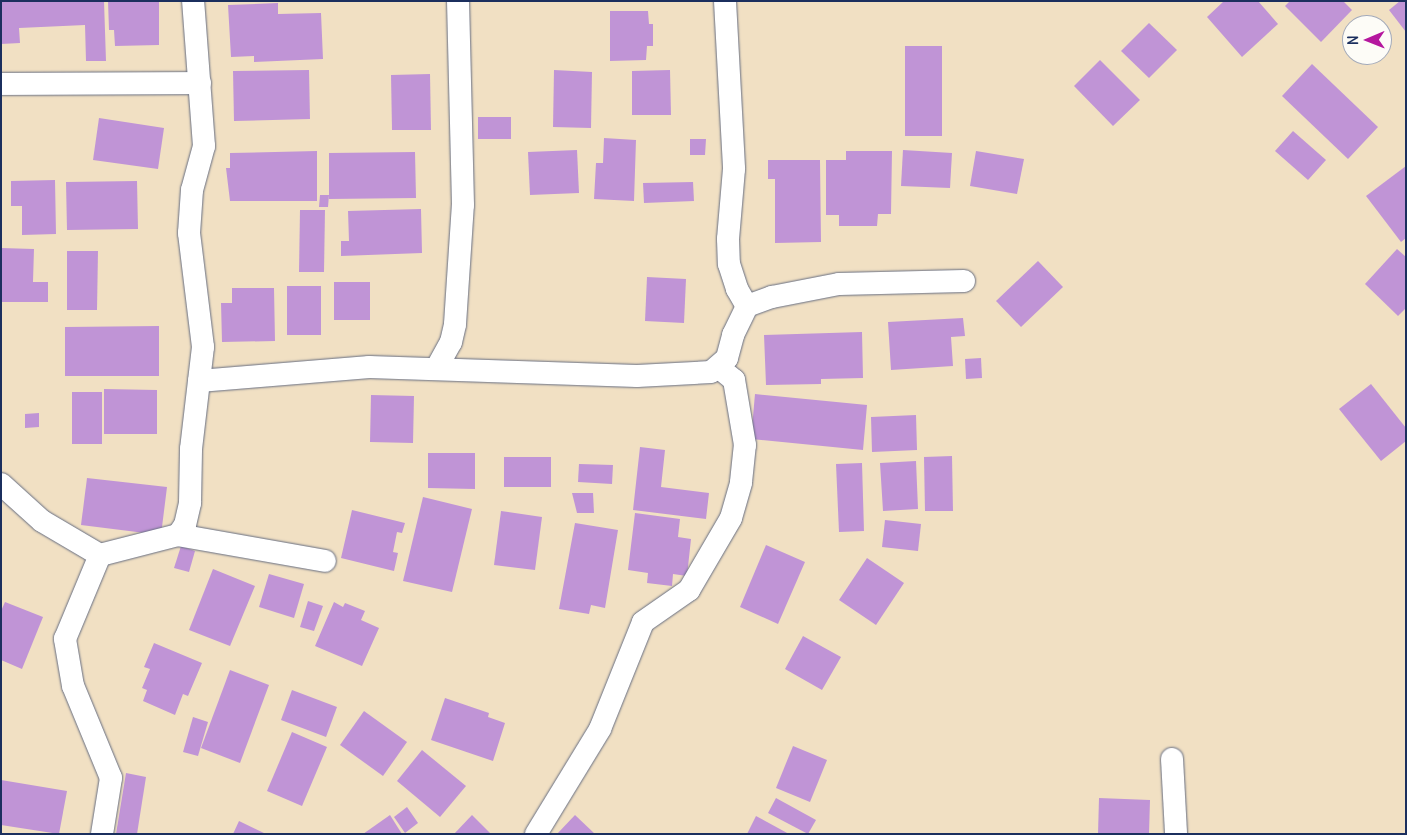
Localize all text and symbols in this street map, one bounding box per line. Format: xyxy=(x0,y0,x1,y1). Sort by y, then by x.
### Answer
north arrow xyxy=(1342,15,1392,65)
text: N xyxy=(1344,35,1362,45)

